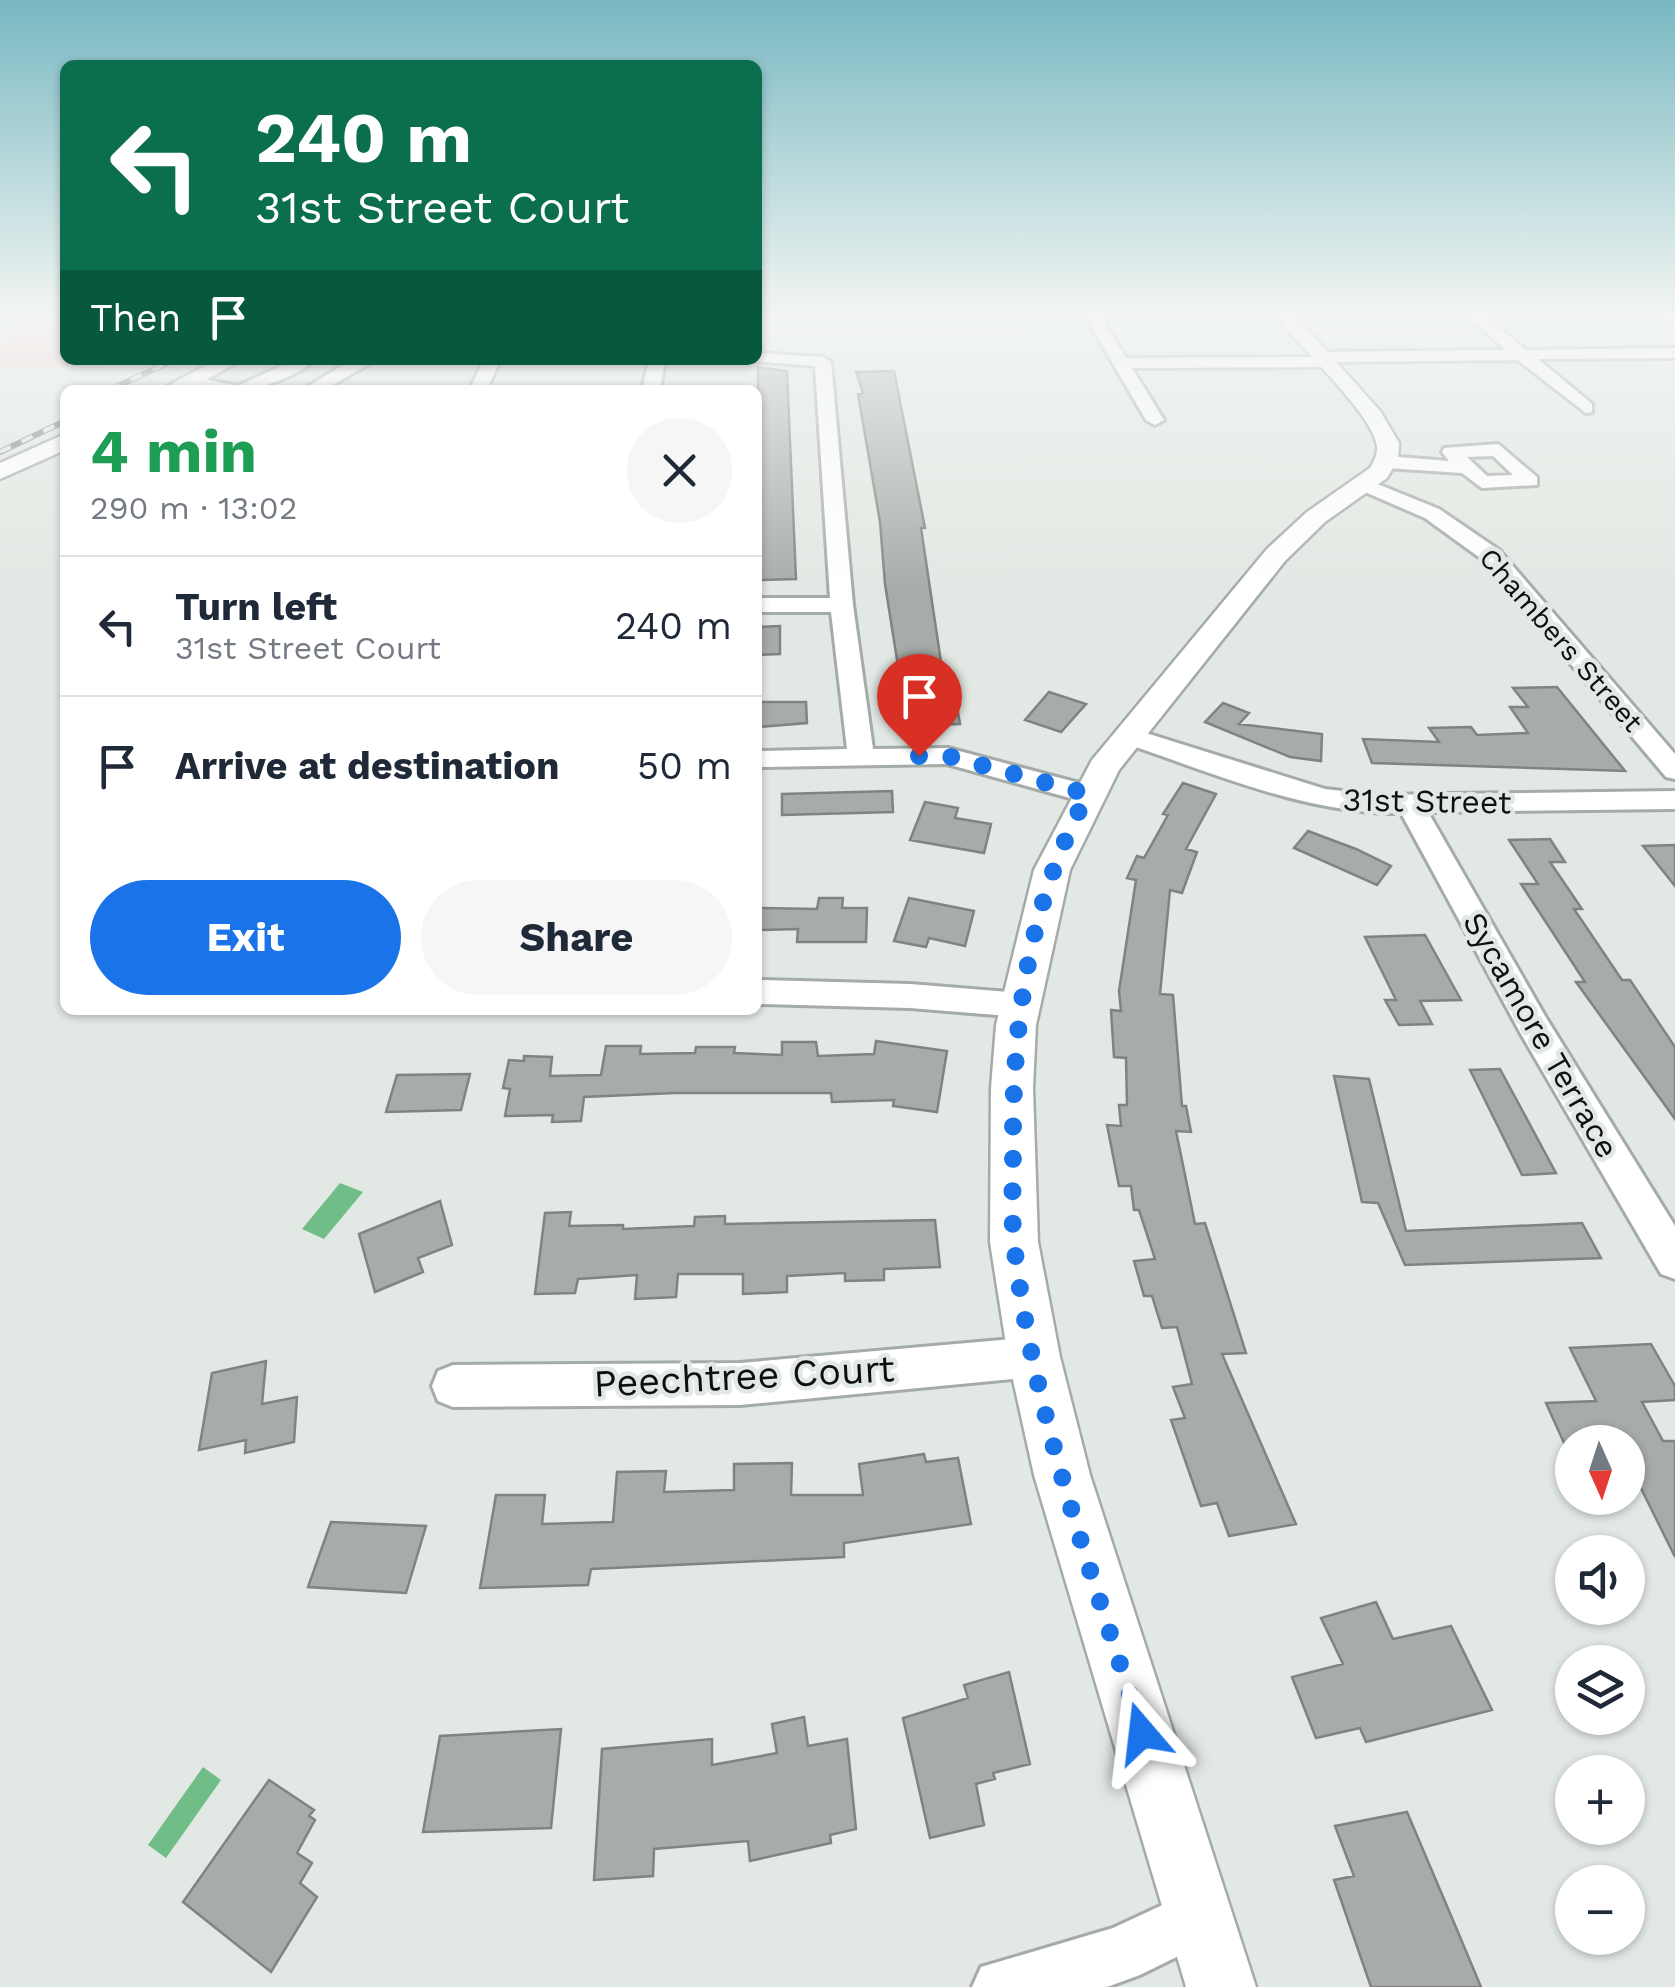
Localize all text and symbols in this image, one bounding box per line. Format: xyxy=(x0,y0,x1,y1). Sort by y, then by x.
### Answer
text: 240 m xyxy=(255,97,472,179)
icon: left xyxy=(90,100,220,230)
text: 31st Street Court xyxy=(255,181,629,234)
icon: arrive xyxy=(201,290,256,345)
text: Then xyxy=(90,296,181,340)
text: 4 min xyxy=(90,416,257,487)
button: close xyxy=(627,418,732,523)
text: 290 m · 13:02 xyxy=(90,489,297,527)
street label: Chambers Street xyxy=(1472,542,1650,739)
text: Turn left xyxy=(175,585,337,629)
icon: left xyxy=(90,599,145,654)
text: 240 m xyxy=(615,604,732,648)
text: 31st Street Court xyxy=(175,629,441,667)
pin xyxy=(877,654,962,757)
icon: arrive xyxy=(892,669,947,724)
icon: arrive xyxy=(90,739,145,794)
text: Arrive at destination xyxy=(175,744,560,788)
text: 50 m xyxy=(637,744,732,788)
street label: 31st Street xyxy=(1342,781,1512,821)
button: Exit xyxy=(90,880,401,995)
button: Share xyxy=(421,880,732,995)
street label: Sycamore Terrace xyxy=(1455,905,1627,1165)
street label: Peechtree Court xyxy=(592,1346,896,1406)
north arrow xyxy=(1555,1425,1645,1515)
map controls xyxy=(1555,1425,1645,1955)
button: sound xyxy=(1555,1535,1645,1625)
button: layers xyxy=(1555,1645,1645,1735)
position arrow xyxy=(1090,1681,1194,1785)
button: + xyxy=(1555,1755,1645,1845)
button: − xyxy=(1555,1865,1645,1955)

